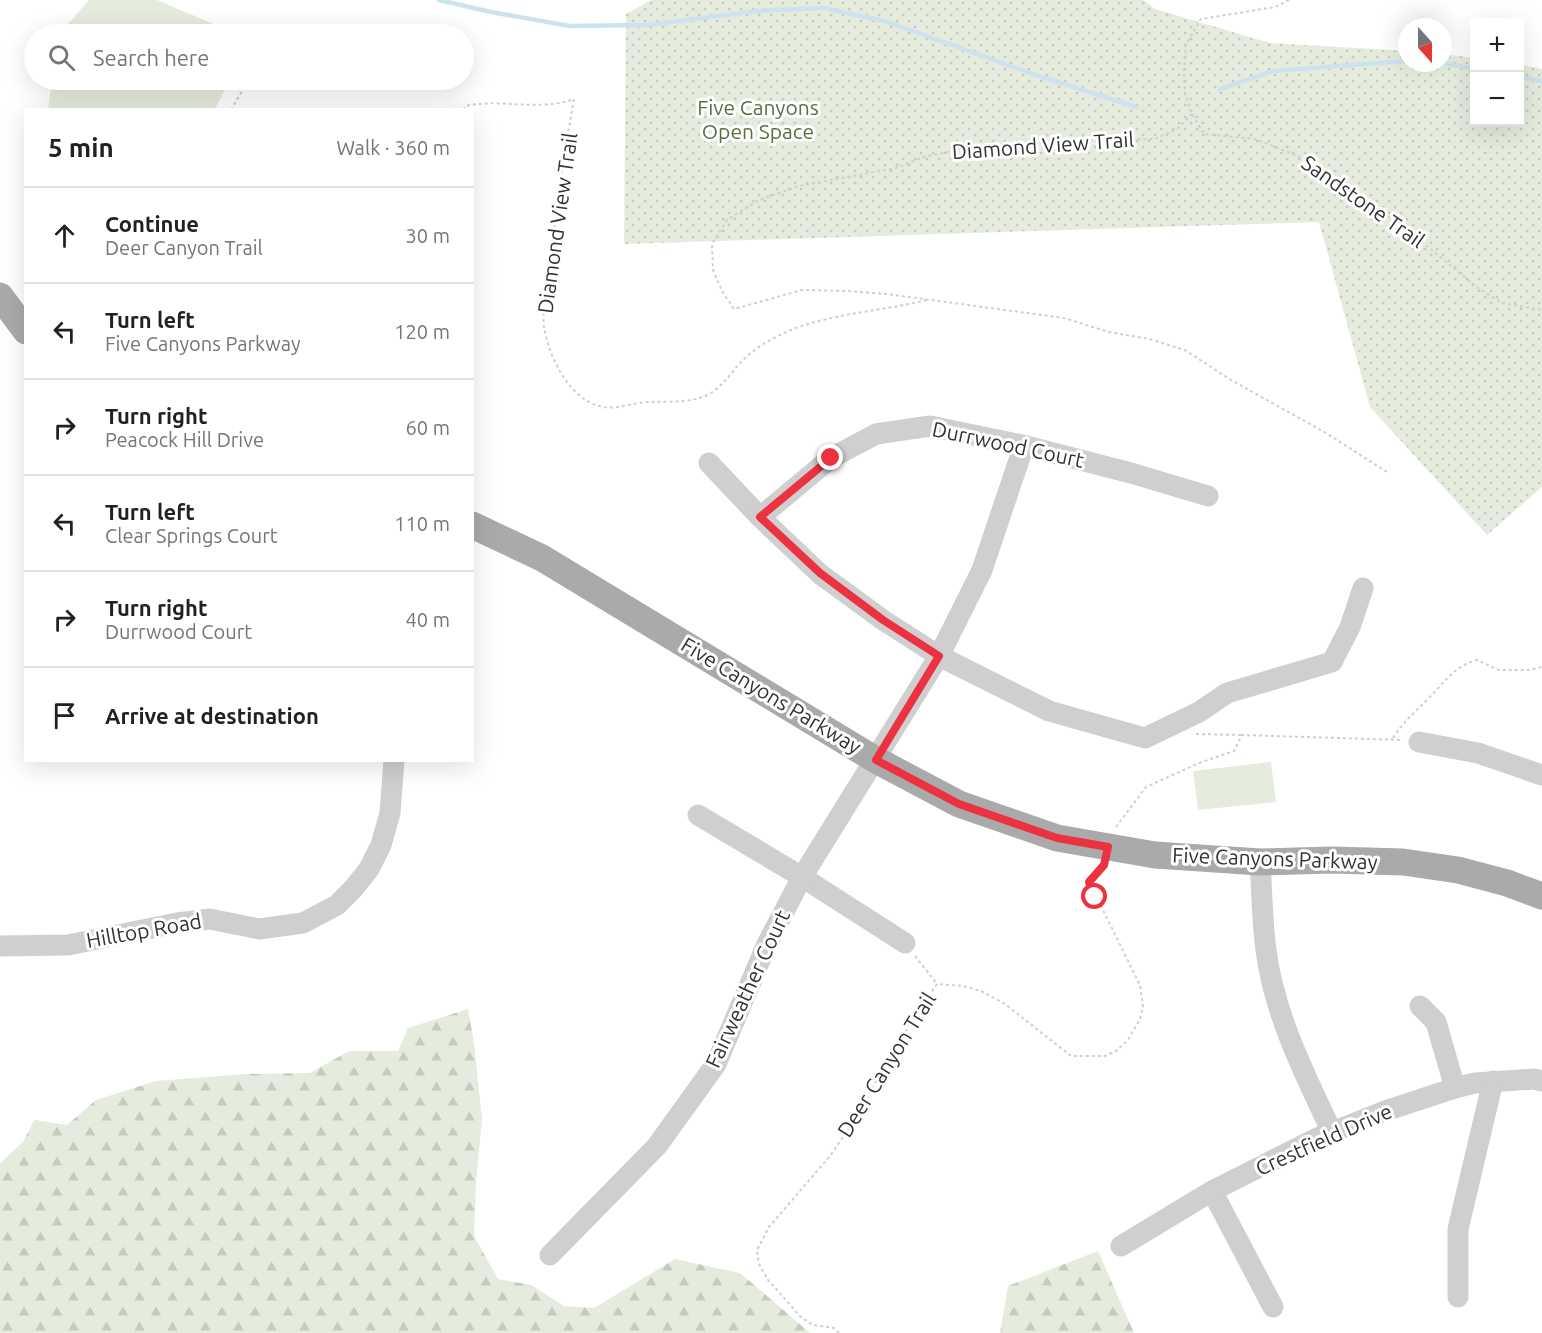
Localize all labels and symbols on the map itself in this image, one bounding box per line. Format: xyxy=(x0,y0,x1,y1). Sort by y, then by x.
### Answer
north arrow xyxy=(1398,18,1452,72)
park label: Five Canyons Open Space xyxy=(697,95,819,143)
street label: Diamond View Trail xyxy=(951,127,1135,163)
street label: Diamond View Trail xyxy=(532,131,582,315)
street label: Sandstone Trail xyxy=(1298,150,1430,252)
street label: Durrwood Court xyxy=(930,416,1086,472)
route end xyxy=(817,444,843,470)
street label: Five Canyons Parkway xyxy=(677,632,866,758)
street label: Five Canyons Parkway xyxy=(1172,842,1378,874)
route start xyxy=(1081,883,1107,909)
street label: Fairweather Court xyxy=(700,906,794,1071)
street label: Hilltop Road xyxy=(84,908,203,952)
street label: Deer Canyon Trail xyxy=(832,988,940,1141)
street label: Crestfield Drive xyxy=(1252,1098,1395,1180)

